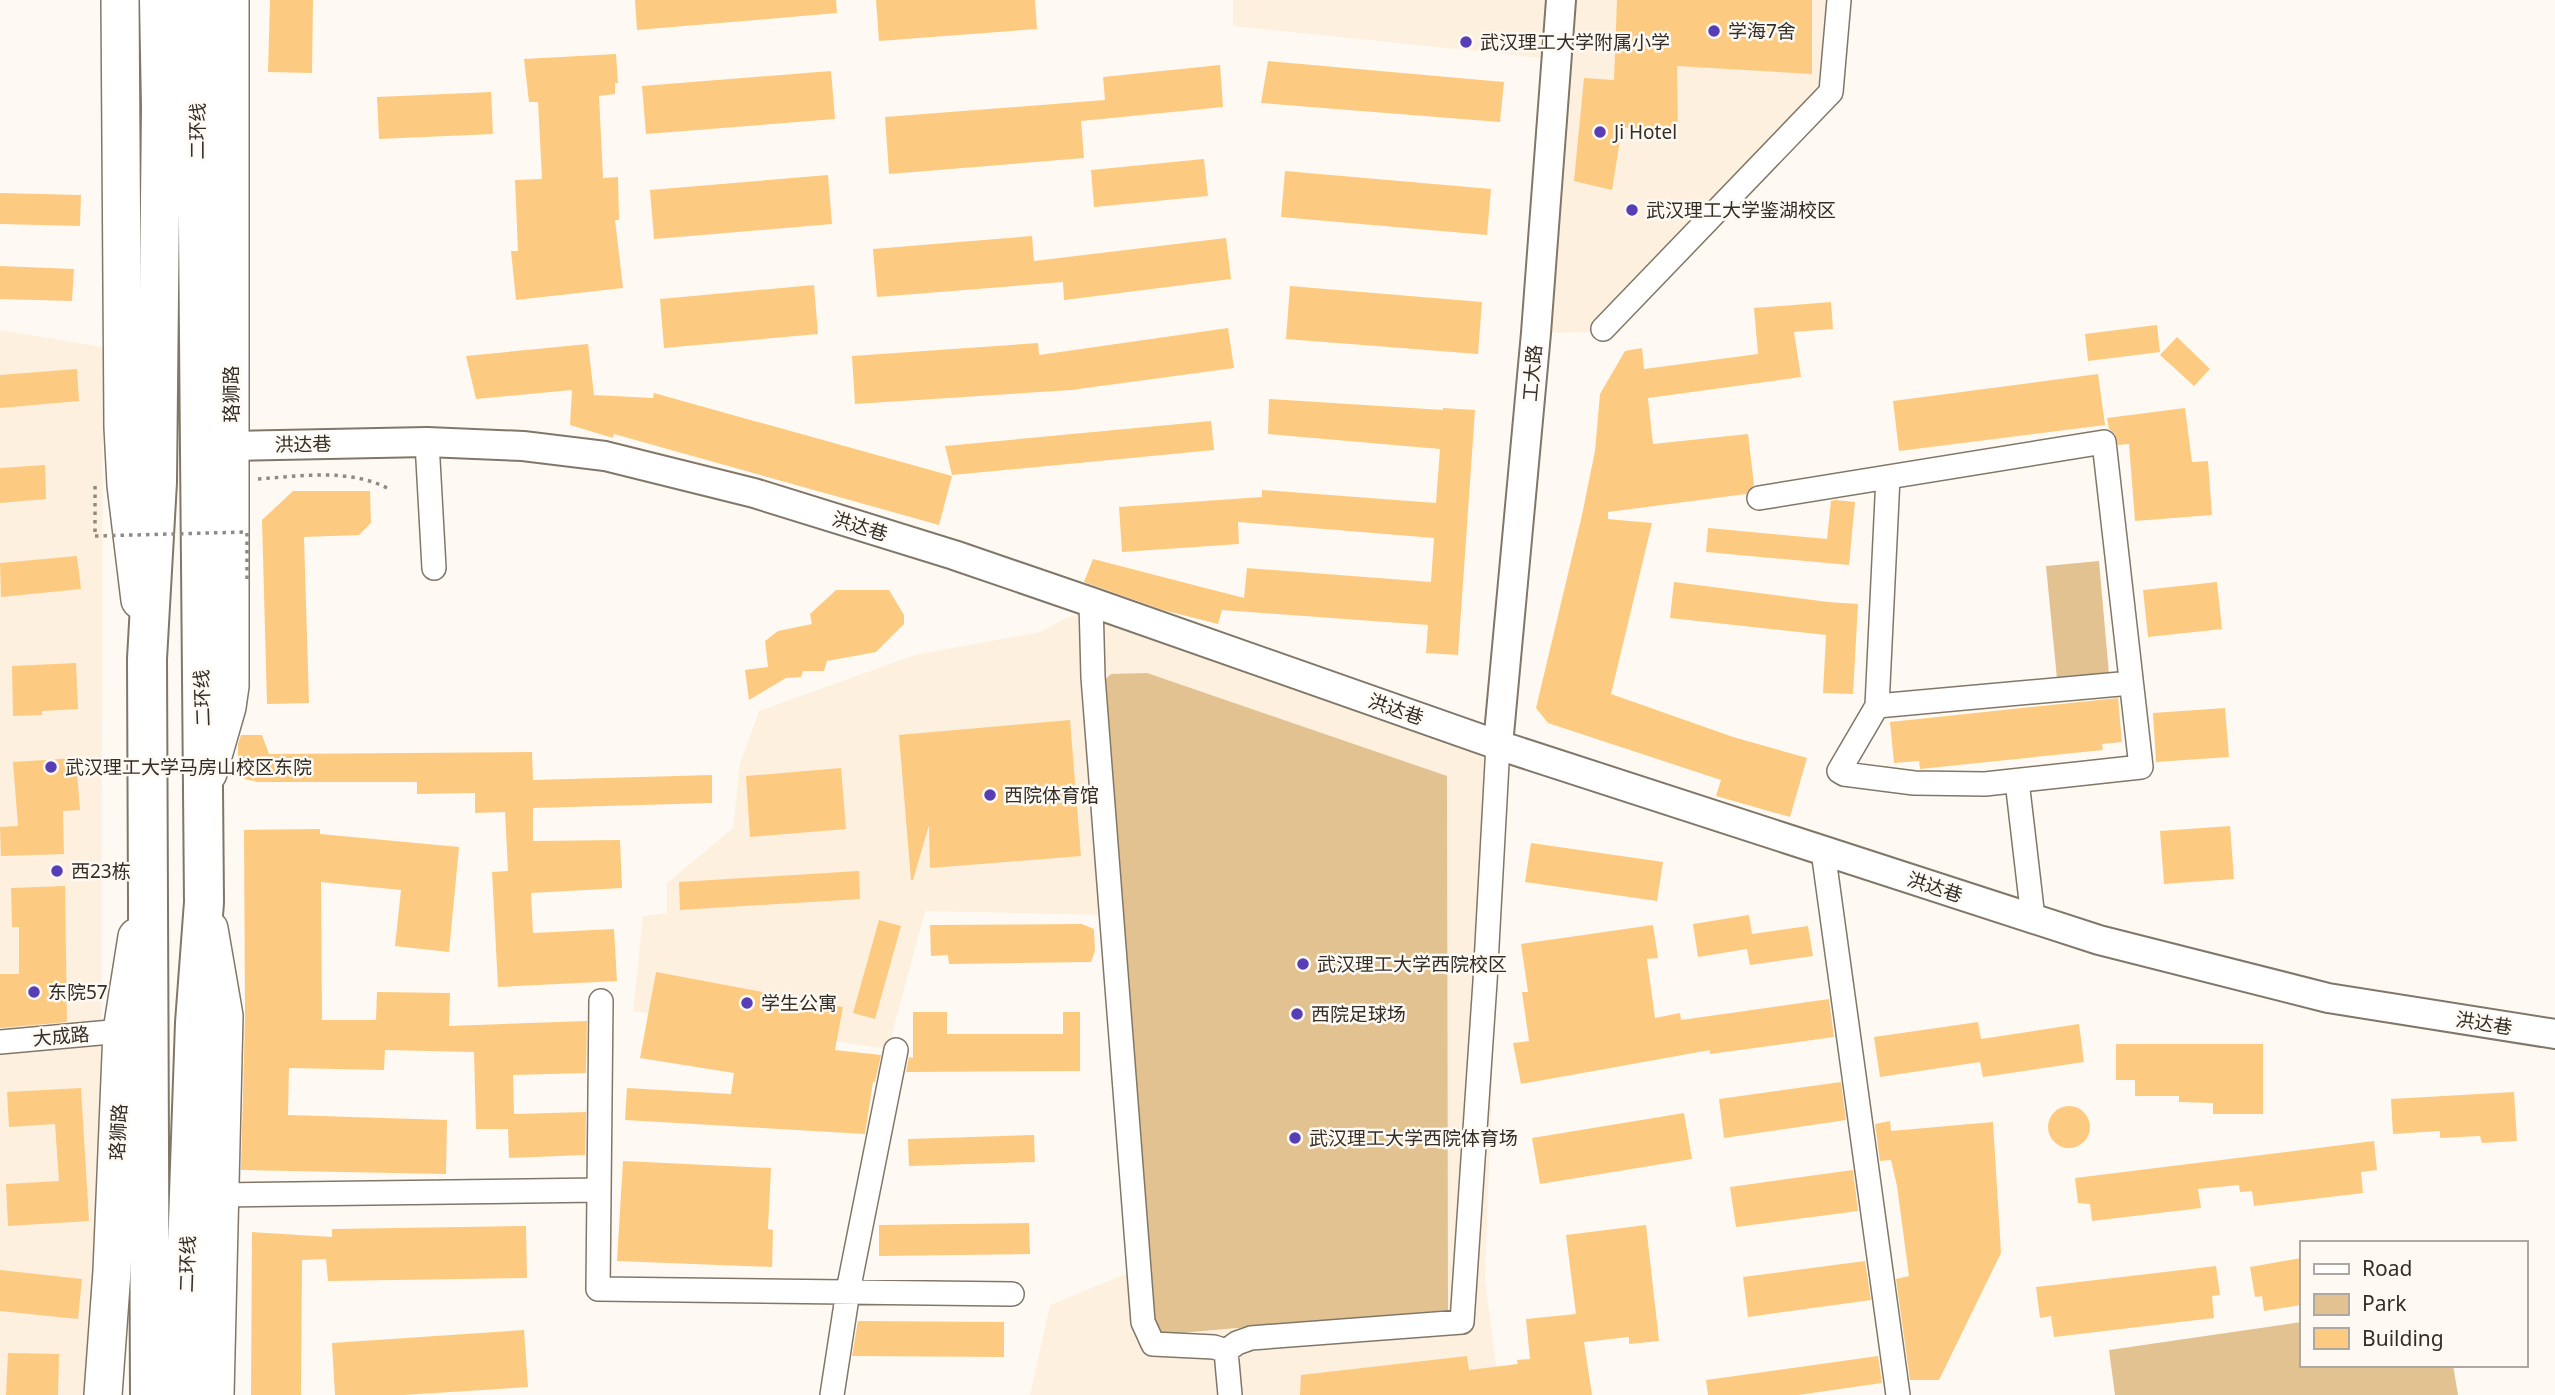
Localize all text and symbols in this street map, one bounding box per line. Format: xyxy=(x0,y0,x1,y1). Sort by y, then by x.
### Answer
place label: 学海7舍 xyxy=(1728,18,1796,44)
marker: 学海7舍 xyxy=(1706,23,1722,39)
place label: 武汉理工大学附属小学 xyxy=(1480,29,1670,55)
marker: 武汉理工大学附属小学 xyxy=(1458,34,1474,50)
street label: 二环线 xyxy=(184,102,210,160)
place label: Ji Hotel xyxy=(1612,119,1677,145)
marker: Ji Hotel xyxy=(1592,124,1608,140)
place label: 武汉理工大学鉴湖校区 xyxy=(1646,197,1836,223)
marker: 武汉理工大学鉴湖校区 xyxy=(1624,202,1640,218)
street label: 工大路 xyxy=(1517,343,1547,403)
street label: 珞狮路 xyxy=(218,365,244,423)
street label: 洪达巷 xyxy=(274,431,332,457)
street label: 洪达巷 xyxy=(829,505,891,547)
street label: 二环线 xyxy=(188,669,216,727)
street label: 洪达巷 xyxy=(1365,687,1427,731)
place label: 武汉理工大学马房山校区东院 xyxy=(65,754,312,780)
marker: 武汉理工大学马房山校区东院 xyxy=(43,759,59,775)
place label: 西院体育馆 xyxy=(1004,782,1099,808)
marker: 西院体育馆 xyxy=(982,787,998,803)
place label: 西23栋 xyxy=(71,858,131,884)
marker: 西23栋 xyxy=(49,863,65,879)
street label: 洪达巷 xyxy=(1904,866,1966,908)
place label: 武汉理工大学西院校区 xyxy=(1317,951,1507,977)
marker: 武汉理工大学西院校区 xyxy=(1295,956,1311,972)
place label: 东院57 xyxy=(48,979,108,1005)
marker: 东院57 xyxy=(26,984,42,1000)
place label: 学生公寓 xyxy=(761,990,837,1016)
marker: 学生公寓 xyxy=(739,995,755,1011)
place label: 西院足球场 xyxy=(1311,1001,1406,1027)
marker: 西院足球场 xyxy=(1289,1006,1305,1022)
street label: 洪达巷 xyxy=(2454,1006,2514,1040)
street label: 大成路 xyxy=(31,1021,91,1051)
street label: 珞狮路 xyxy=(104,1103,132,1161)
place label: 武汉理工大学西院体育场 xyxy=(1309,1125,1518,1151)
marker: 武汉理工大学西院体育场 xyxy=(1287,1130,1303,1146)
street label: 二环线 xyxy=(173,1235,201,1293)
legend xyxy=(2300,1241,2527,1367)
text: Road xyxy=(2362,1254,2412,1282)
text: Park xyxy=(2362,1289,2407,1317)
text: Building xyxy=(2362,1324,2444,1352)

